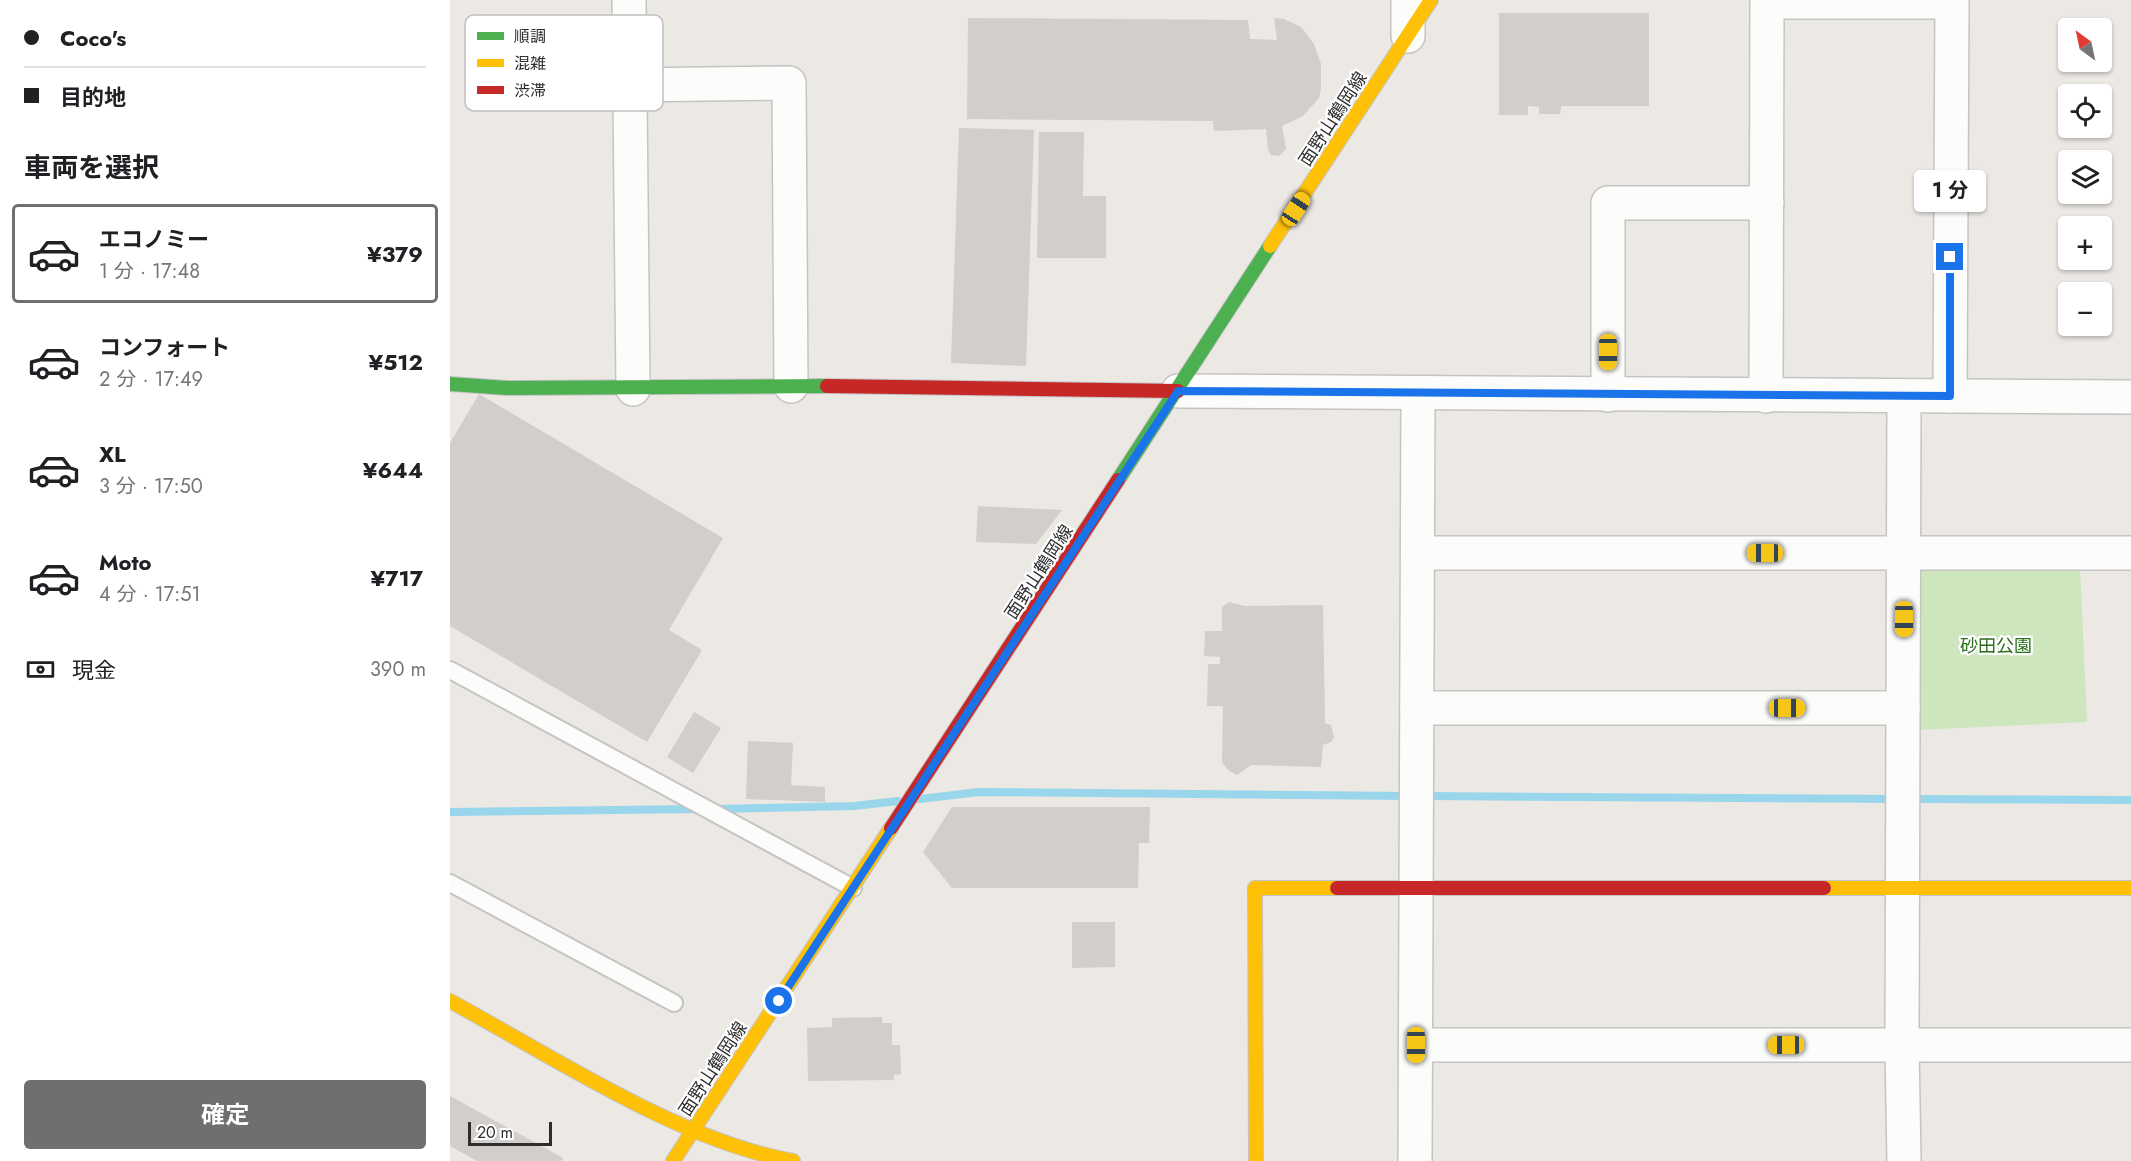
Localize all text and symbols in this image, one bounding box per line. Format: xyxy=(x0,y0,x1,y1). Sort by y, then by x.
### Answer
legend xyxy=(465,15,663,111)
north arrow xyxy=(2058,18,2112,72)
map controls xyxy=(2058,18,2112,336)
text: Coco's xyxy=(60,22,126,54)
text: 順調 xyxy=(514,25,546,48)
text: 混雑 xyxy=(514,52,546,75)
street label: 面野山鶴岡線 xyxy=(1293,67,1373,171)
text: 渋滞 xyxy=(514,79,546,102)
text: 目的地 xyxy=(60,81,126,113)
button: locate xyxy=(2058,84,2112,138)
text: 車両を選択 xyxy=(24,148,159,187)
button: layers xyxy=(2058,150,2112,204)
callout: 1 分 xyxy=(1914,170,1986,212)
text: 1 分 xyxy=(1932,176,1968,205)
car xyxy=(1279,189,1313,229)
button: + xyxy=(2058,216,2112,270)
text: エコノミー xyxy=(99,223,209,255)
icon: car xyxy=(27,227,81,281)
text: ¥379 xyxy=(367,238,423,270)
route end xyxy=(1936,243,1963,270)
text: 1 分 · 17:48 xyxy=(99,257,200,286)
button: − xyxy=(2058,282,2112,336)
text: コンフォート xyxy=(99,331,230,363)
car xyxy=(1599,334,1617,370)
icon: car xyxy=(27,335,81,389)
text: ¥512 xyxy=(368,346,423,378)
text: 2 分 · 17:49 xyxy=(99,365,203,394)
text: XL xyxy=(99,438,126,470)
icon: car xyxy=(27,443,81,497)
text: ¥644 xyxy=(363,454,423,486)
text: 3 分 · 17:50 xyxy=(99,472,203,501)
street label: 面野山鶴岡線 xyxy=(999,520,1079,624)
car xyxy=(1747,544,1783,562)
text: Moto xyxy=(99,546,152,578)
icon: car xyxy=(27,551,81,605)
text: ¥717 xyxy=(371,562,423,594)
text: 4 分 · 17:51 xyxy=(99,580,200,609)
car xyxy=(1895,601,1913,637)
park label: 砂田公園 xyxy=(1960,633,2032,659)
icon: cash xyxy=(24,653,57,686)
text: 現金 xyxy=(72,654,116,686)
text: 390 m xyxy=(370,655,426,684)
car xyxy=(1769,699,1805,717)
route start xyxy=(765,987,792,1014)
street label: 面野山鶴岡線 xyxy=(673,1017,753,1121)
car xyxy=(1407,1027,1425,1063)
car xyxy=(1768,1036,1804,1054)
button: 確定 xyxy=(24,1080,426,1149)
scale bar xyxy=(468,1119,552,1146)
text: 20 m xyxy=(477,1121,513,1144)

